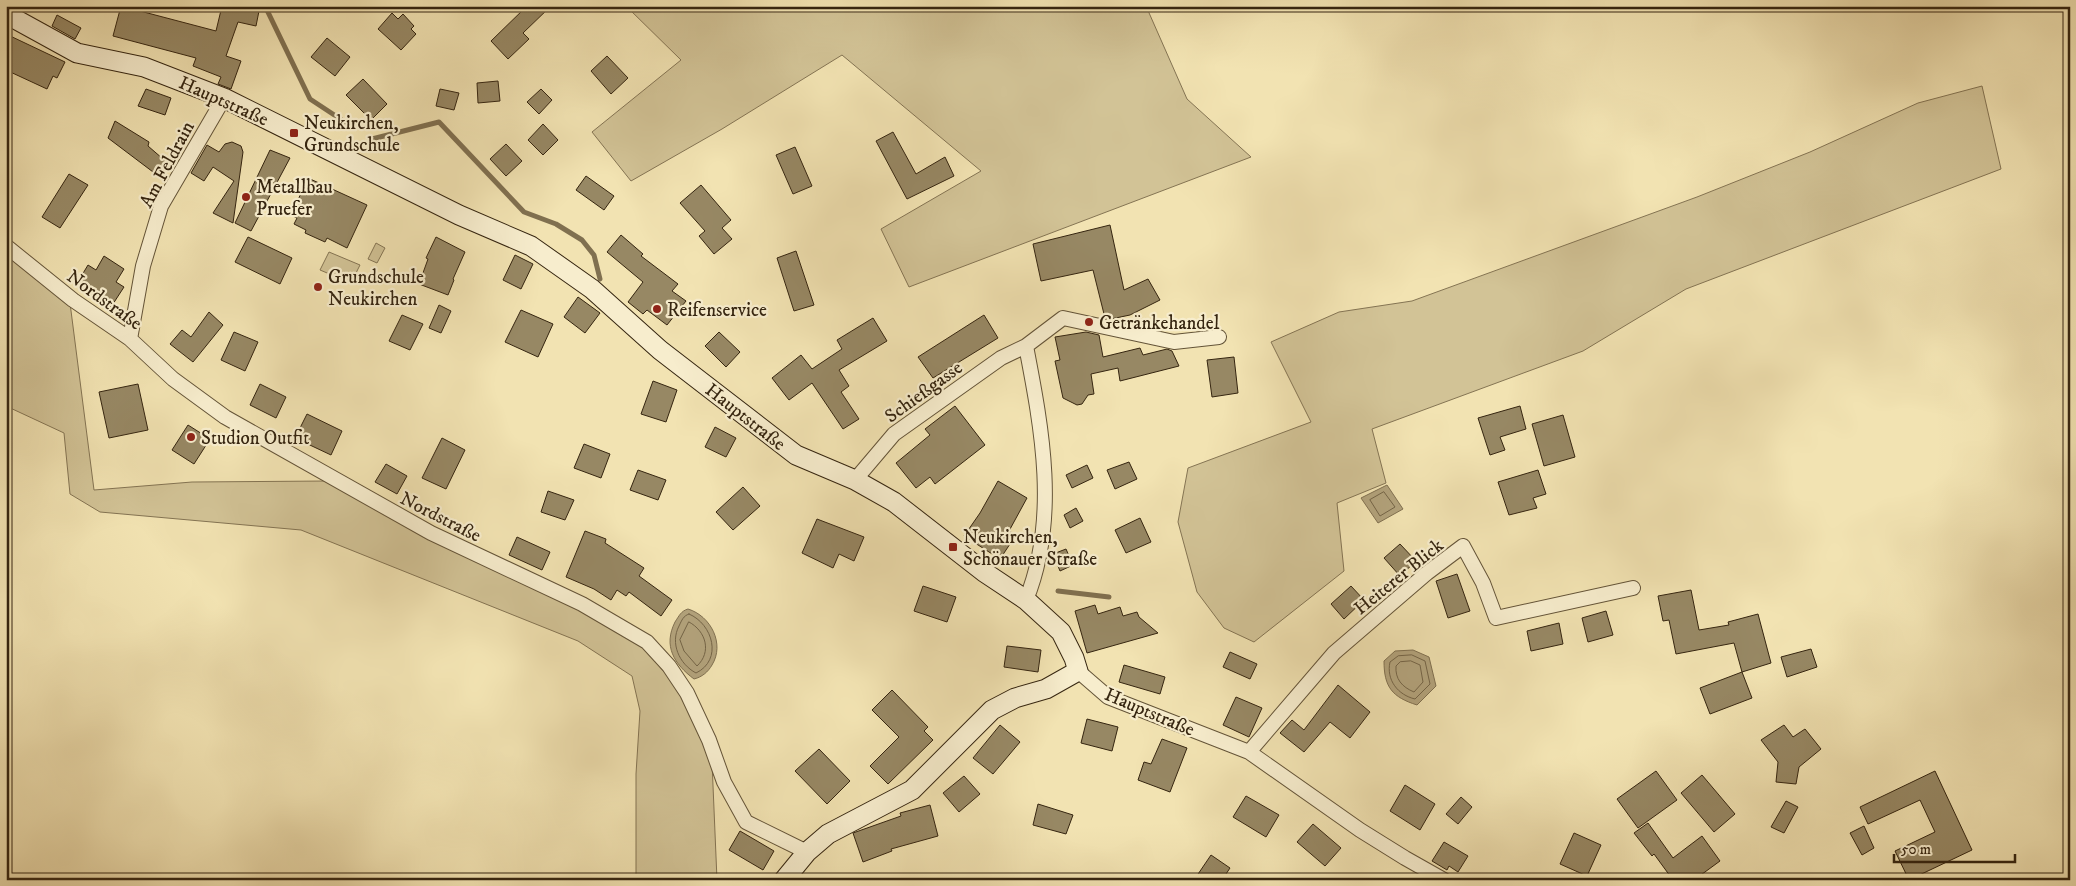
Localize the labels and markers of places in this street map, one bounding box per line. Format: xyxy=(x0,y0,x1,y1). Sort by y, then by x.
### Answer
place label: Neukirchen, Grundschule xyxy=(304,112,400,157)
marker: Neukirchen, Grundschule xyxy=(288,127,300,139)
place label: Metallbau Pruefer xyxy=(256,176,333,221)
marker: Metallbau Pruefer xyxy=(240,191,252,203)
place label: Grundschule Neukirchen xyxy=(328,266,424,311)
marker: Grundschule Neukirchen xyxy=(312,281,324,293)
place label: Reifenservice xyxy=(667,299,767,322)
marker: Reifenservice xyxy=(651,303,663,315)
place label: Getränkehandel xyxy=(1099,312,1220,335)
marker: Getränkehandel xyxy=(1083,316,1095,328)
place label: Studion Outfit xyxy=(201,427,309,450)
marker: Studion Outfit xyxy=(185,431,197,443)
place label: Neukirchen, Schönauer Straße xyxy=(963,526,1097,571)
marker: Neukirchen, Schönauer Straße xyxy=(947,541,959,553)

